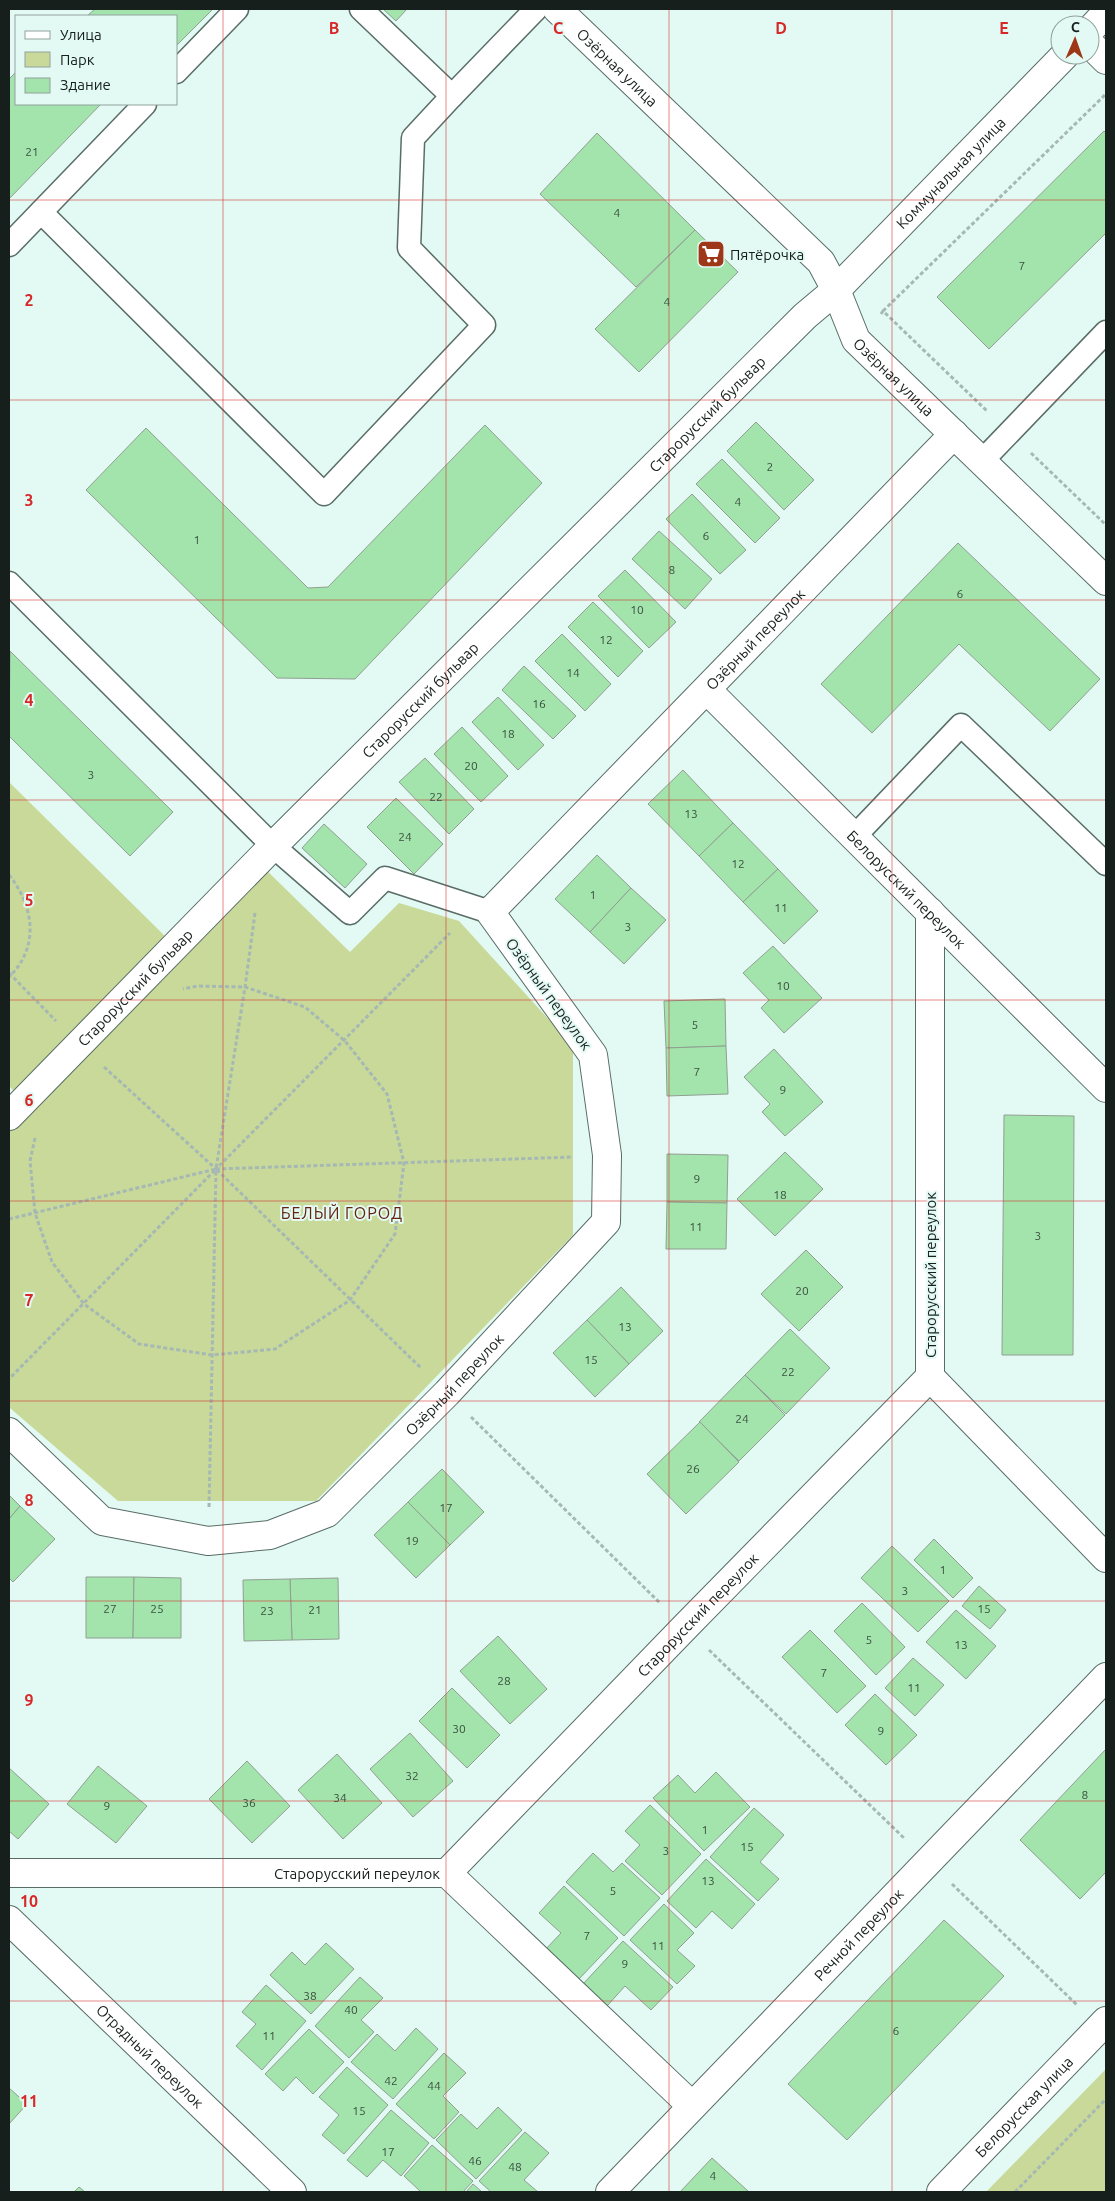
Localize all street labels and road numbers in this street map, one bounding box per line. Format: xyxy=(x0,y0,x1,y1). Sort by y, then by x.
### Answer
street label: Озёрная улица xyxy=(574,25,661,110)
street label: Коммунальная улица xyxy=(892,113,1009,232)
street label: Озёрная улица xyxy=(850,334,938,419)
street label: Старорусский бульвар xyxy=(645,352,768,475)
street label: Озёрный переулок xyxy=(702,585,808,693)
street label: Старорусский бульвар xyxy=(358,638,482,761)
street label: Белорусский переулок xyxy=(844,827,970,952)
street label: Старорусский бульвар xyxy=(74,925,196,1049)
street label: Озёрный переулок xyxy=(503,935,596,1054)
street label: Старорусский переулок xyxy=(922,1192,939,1358)
street label: Озёрный переулок xyxy=(401,1330,507,1439)
street label: Старорусский переулок xyxy=(633,1549,762,1680)
street label: Старорусский переулок xyxy=(274,1865,440,1882)
street label: Речной переулок xyxy=(810,1884,907,1984)
street label: Отрадный переулок xyxy=(93,2000,208,2111)
street label: Белорусская улица xyxy=(971,2053,1076,2160)

